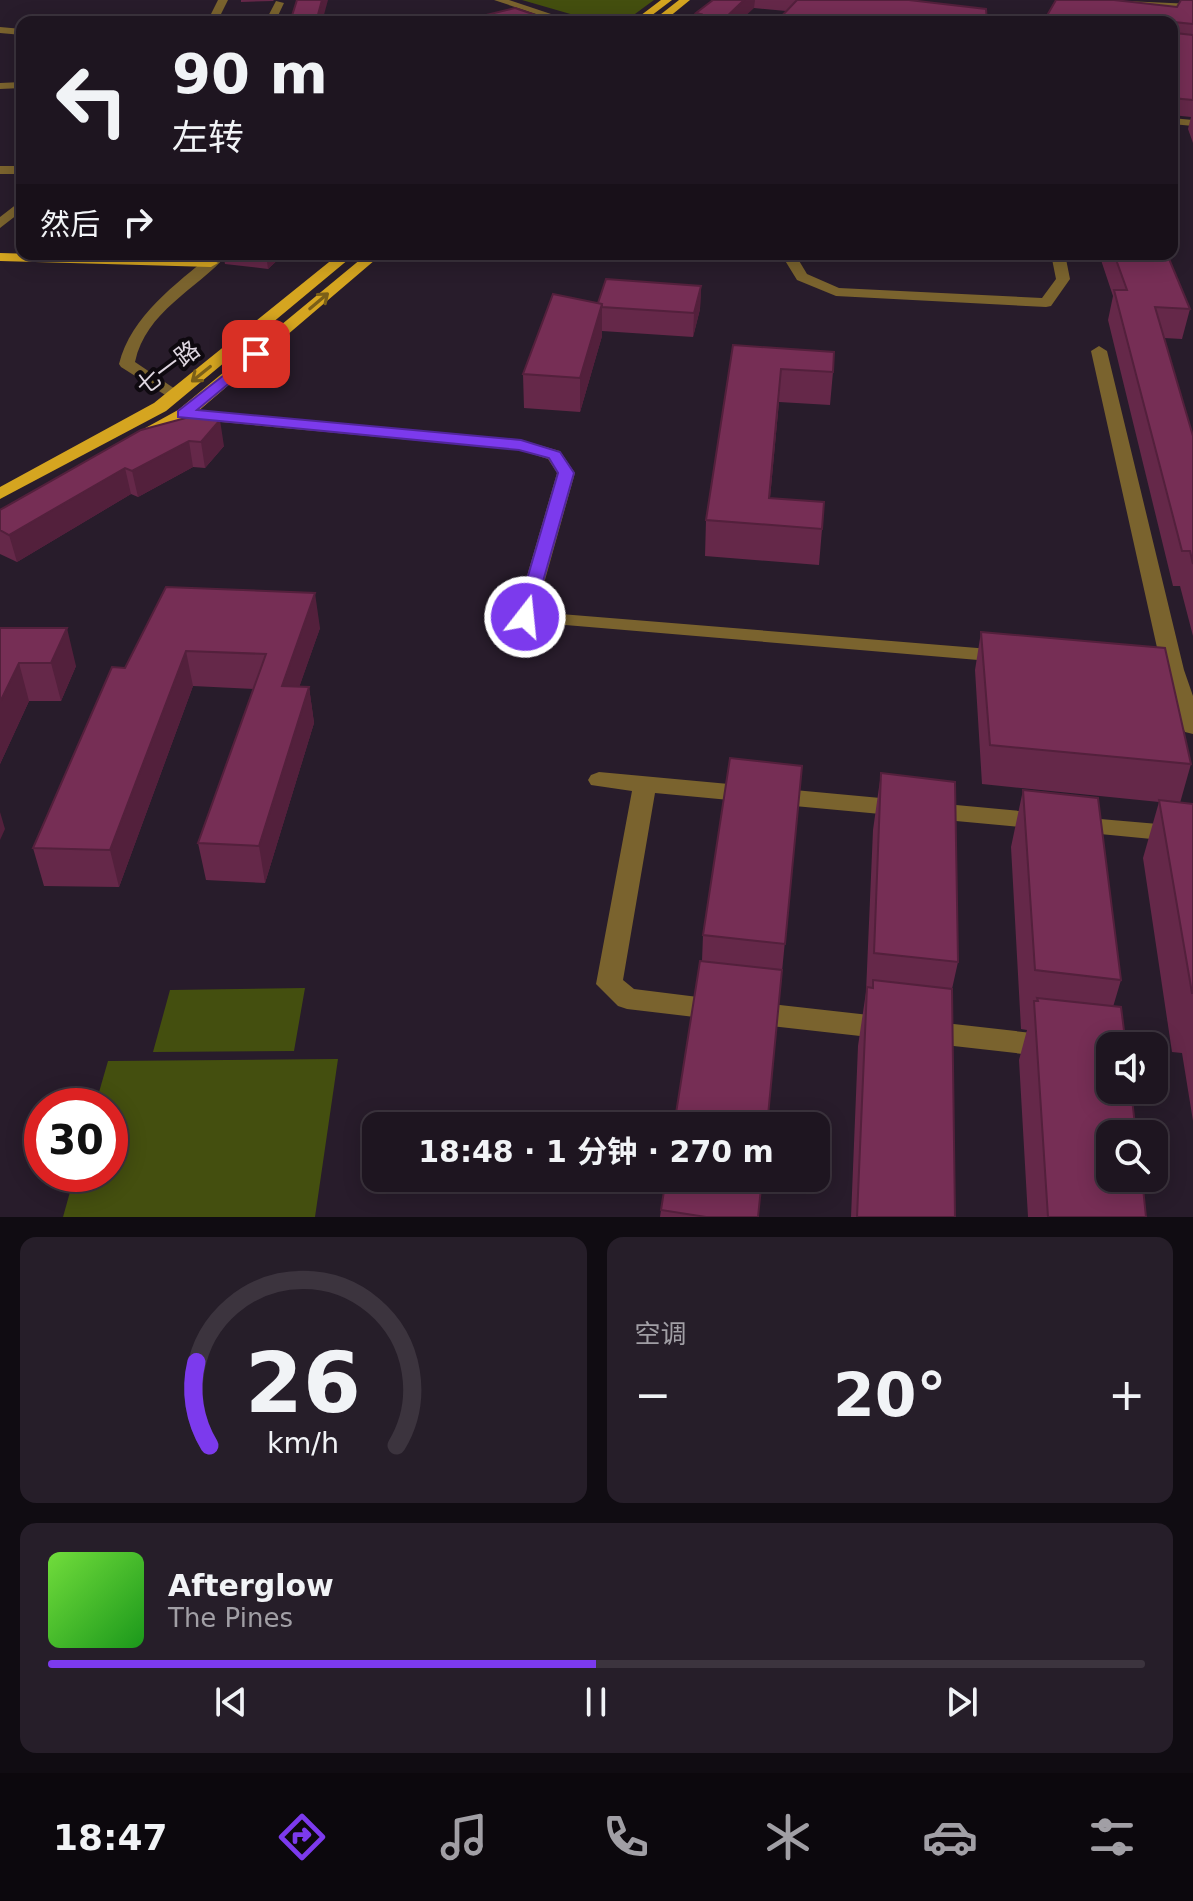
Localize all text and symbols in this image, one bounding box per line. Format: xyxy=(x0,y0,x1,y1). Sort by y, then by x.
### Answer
text: 90 m xyxy=(172,41,328,106)
icon: left xyxy=(40,48,144,152)
text: 左转 xyxy=(172,117,244,158)
icon: right xyxy=(116,200,160,244)
text: 然后 xyxy=(40,207,100,242)
one-way arrow xyxy=(308,292,329,310)
pin xyxy=(222,320,290,388)
icon: arrive xyxy=(234,332,278,376)
street label: 七一路 xyxy=(131,335,205,401)
one-way arrow xyxy=(191,365,212,383)
position arrow xyxy=(483,575,567,659)
map controls xyxy=(1096,1032,1168,1192)
button: sound xyxy=(1096,1032,1168,1104)
speed limit sign: 30 xyxy=(24,1088,128,1192)
button: search xyxy=(1096,1120,1168,1192)
text: 18:48 · 1 分钟 · 270 m xyxy=(418,1134,774,1169)
text: 空调 xyxy=(635,1319,687,1349)
text: 26 xyxy=(245,1335,361,1432)
text: 20° xyxy=(833,1360,947,1430)
text: − xyxy=(635,1369,671,1420)
text: + xyxy=(1108,1369,1145,1420)
text: km/h xyxy=(267,1426,339,1460)
text: Afterglow xyxy=(168,1568,334,1603)
text: The Pines xyxy=(168,1603,293,1633)
icon: previous xyxy=(209,1680,253,1724)
icon: pause xyxy=(574,1680,618,1724)
icon: next xyxy=(940,1680,984,1724)
icon: directions xyxy=(274,1809,330,1865)
icon: music xyxy=(436,1809,492,1865)
icon: phone xyxy=(598,1809,654,1865)
icon: climate xyxy=(760,1809,816,1865)
icon: car xyxy=(922,1809,978,1865)
icon: filters xyxy=(1084,1809,1140,1865)
text: 18:47 xyxy=(53,1817,168,1858)

